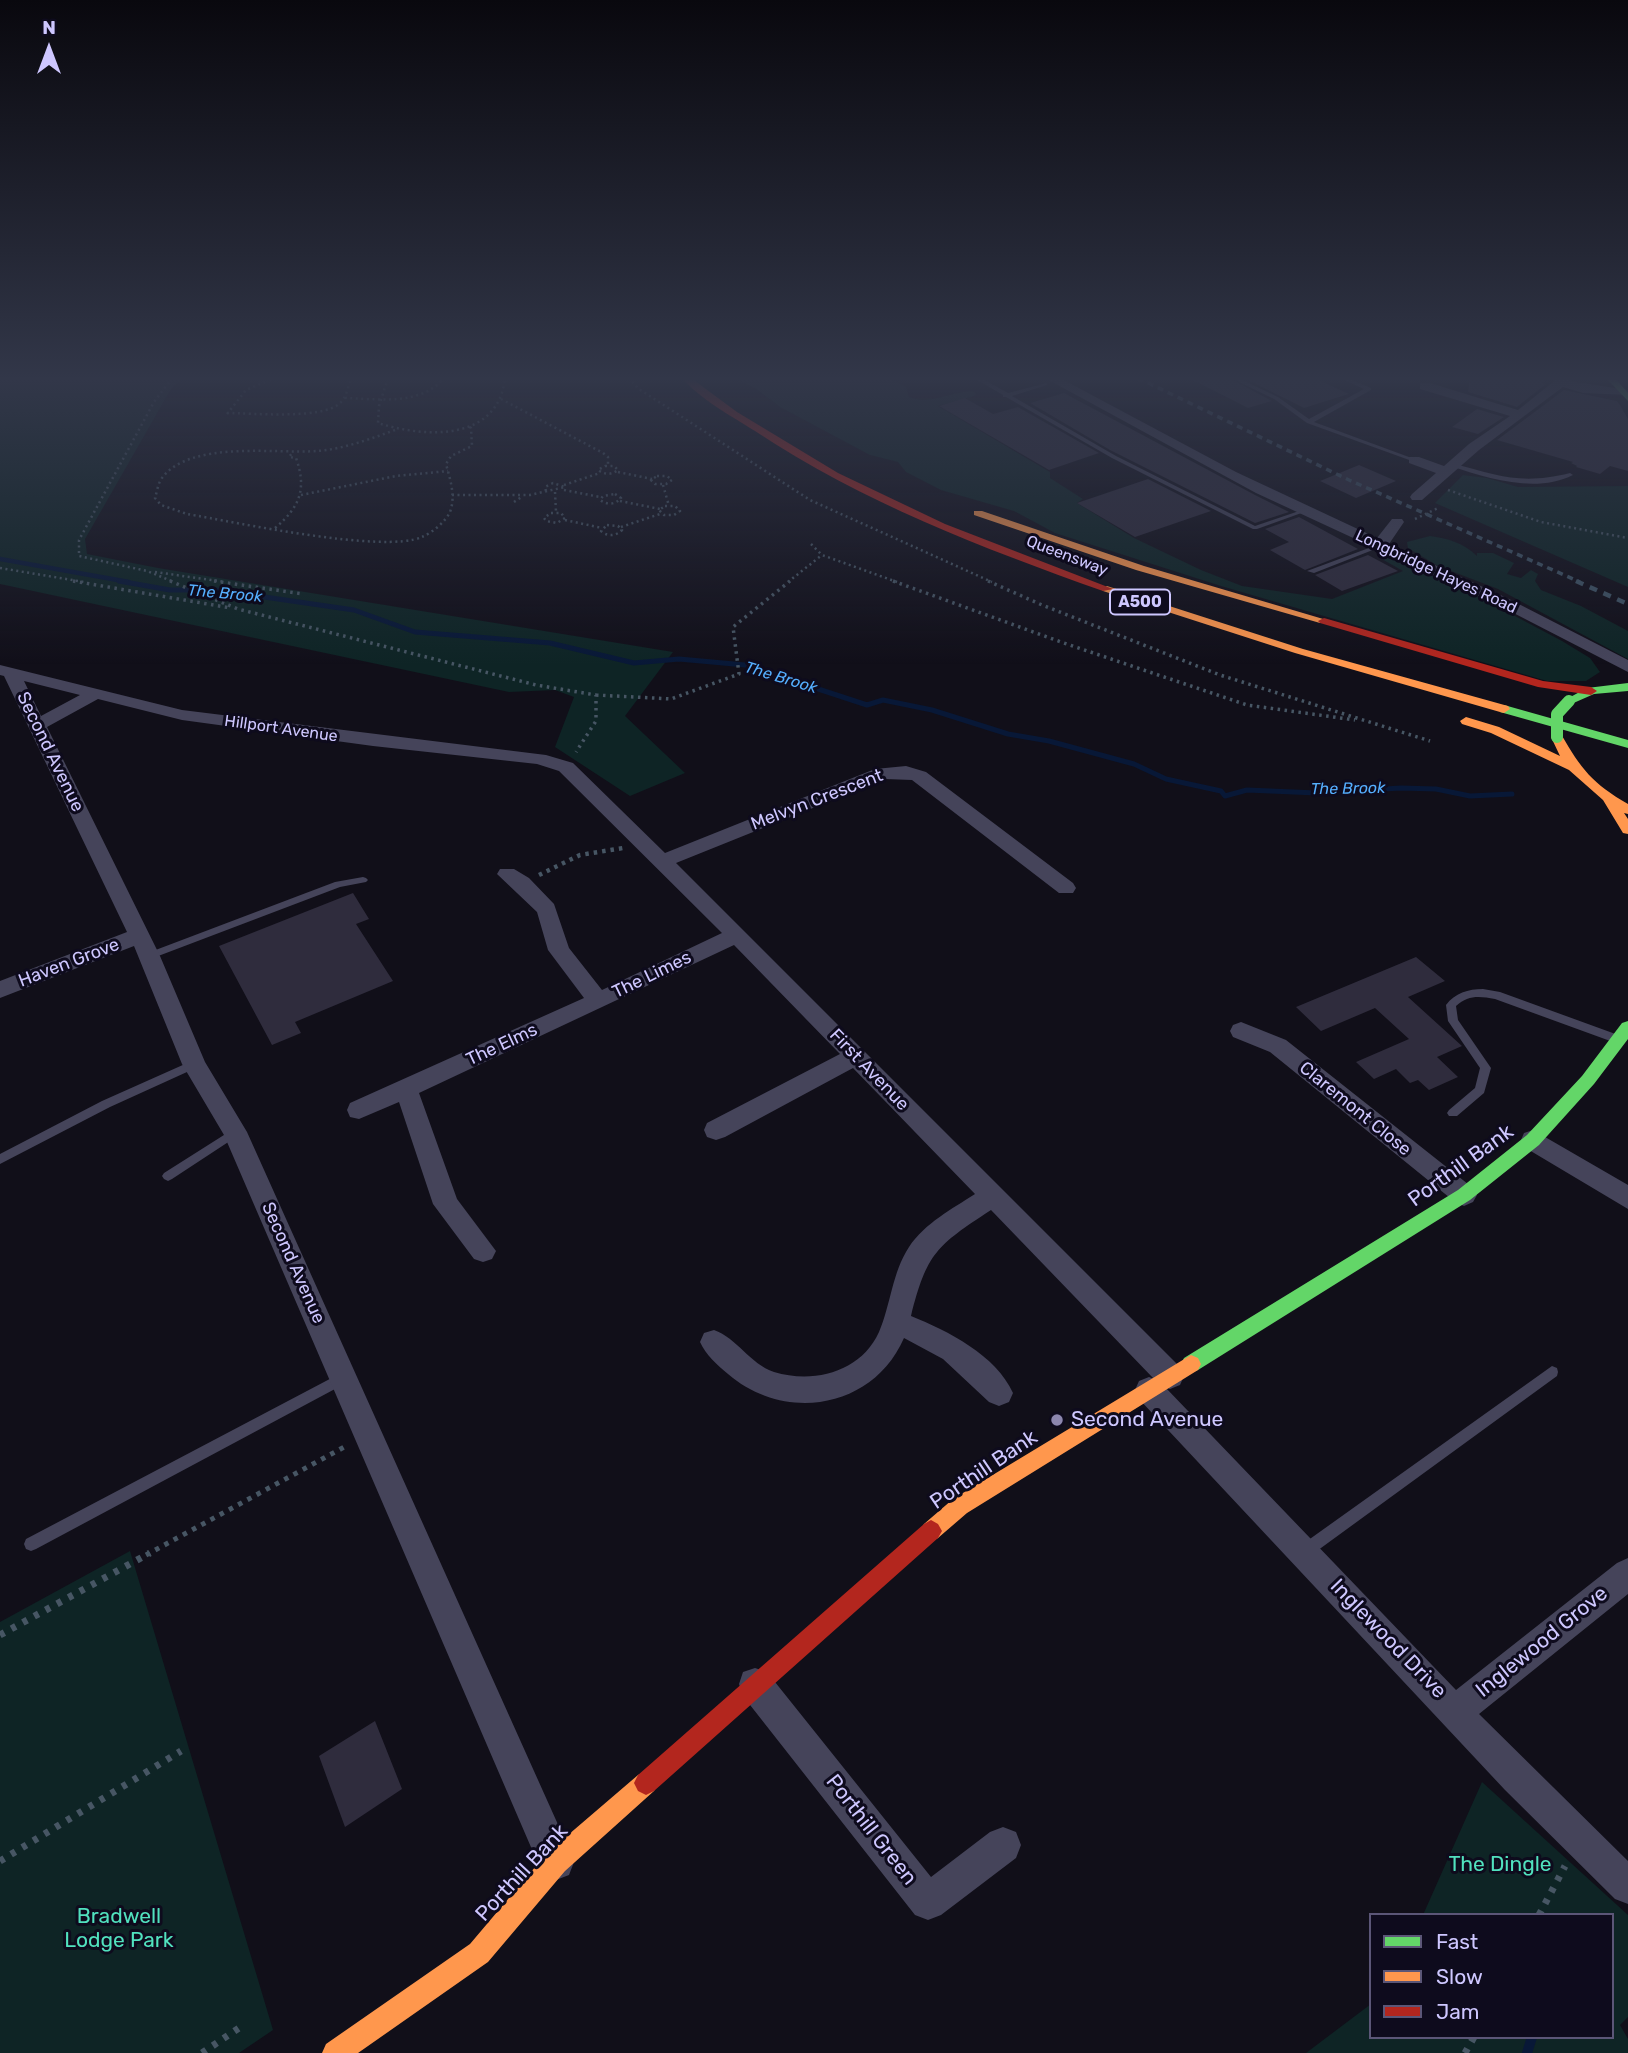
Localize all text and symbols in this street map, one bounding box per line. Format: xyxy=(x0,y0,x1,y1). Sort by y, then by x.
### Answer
north arrow xyxy=(14,14,84,84)
text: N xyxy=(42,16,56,39)
street label: Longbridge Hayes Road xyxy=(1352,526,1520,618)
street label: Queensway xyxy=(1023,532,1111,580)
water label: The Brook xyxy=(187,581,263,607)
road number: A500 xyxy=(1110,590,1170,614)
water label: The Brook xyxy=(742,658,820,698)
street label: Second Avenue xyxy=(12,689,88,815)
street label: Hillport Avenue xyxy=(223,712,339,746)
street label: Melvyn Crescent xyxy=(748,765,886,835)
water label: The Brook xyxy=(1310,779,1386,799)
street label: Haven Grove xyxy=(16,934,122,992)
street label: The Limes xyxy=(609,947,695,1003)
street label: The Elms xyxy=(463,1019,541,1071)
street label: First Avenue xyxy=(825,1025,913,1115)
street label: Claremont Close xyxy=(1295,1057,1415,1161)
street label: Porthill Bank xyxy=(1403,1119,1519,1213)
street label: Second Avenue xyxy=(257,1199,329,1327)
place label: Second Avenue xyxy=(1071,1407,1223,1433)
marker: Second Avenue xyxy=(1049,1412,1065,1428)
street label: Porthill Bank xyxy=(926,1425,1042,1515)
street label: Inglewood Drive xyxy=(1325,1574,1451,1704)
street label: Inglewood Grove xyxy=(1471,1581,1613,1703)
street label: Porthill Green xyxy=(820,1770,922,1890)
street label: Porthill Bank xyxy=(471,1819,573,1927)
park label: The Dingle xyxy=(1448,1852,1552,1878)
park label: Bradwell Lodge Park xyxy=(64,1904,174,1954)
legend xyxy=(1369,1913,1614,2039)
text: Fast xyxy=(1436,1929,1478,1954)
text: Slow xyxy=(1436,1964,1483,1989)
text: Jam xyxy=(1436,1999,1480,2024)

